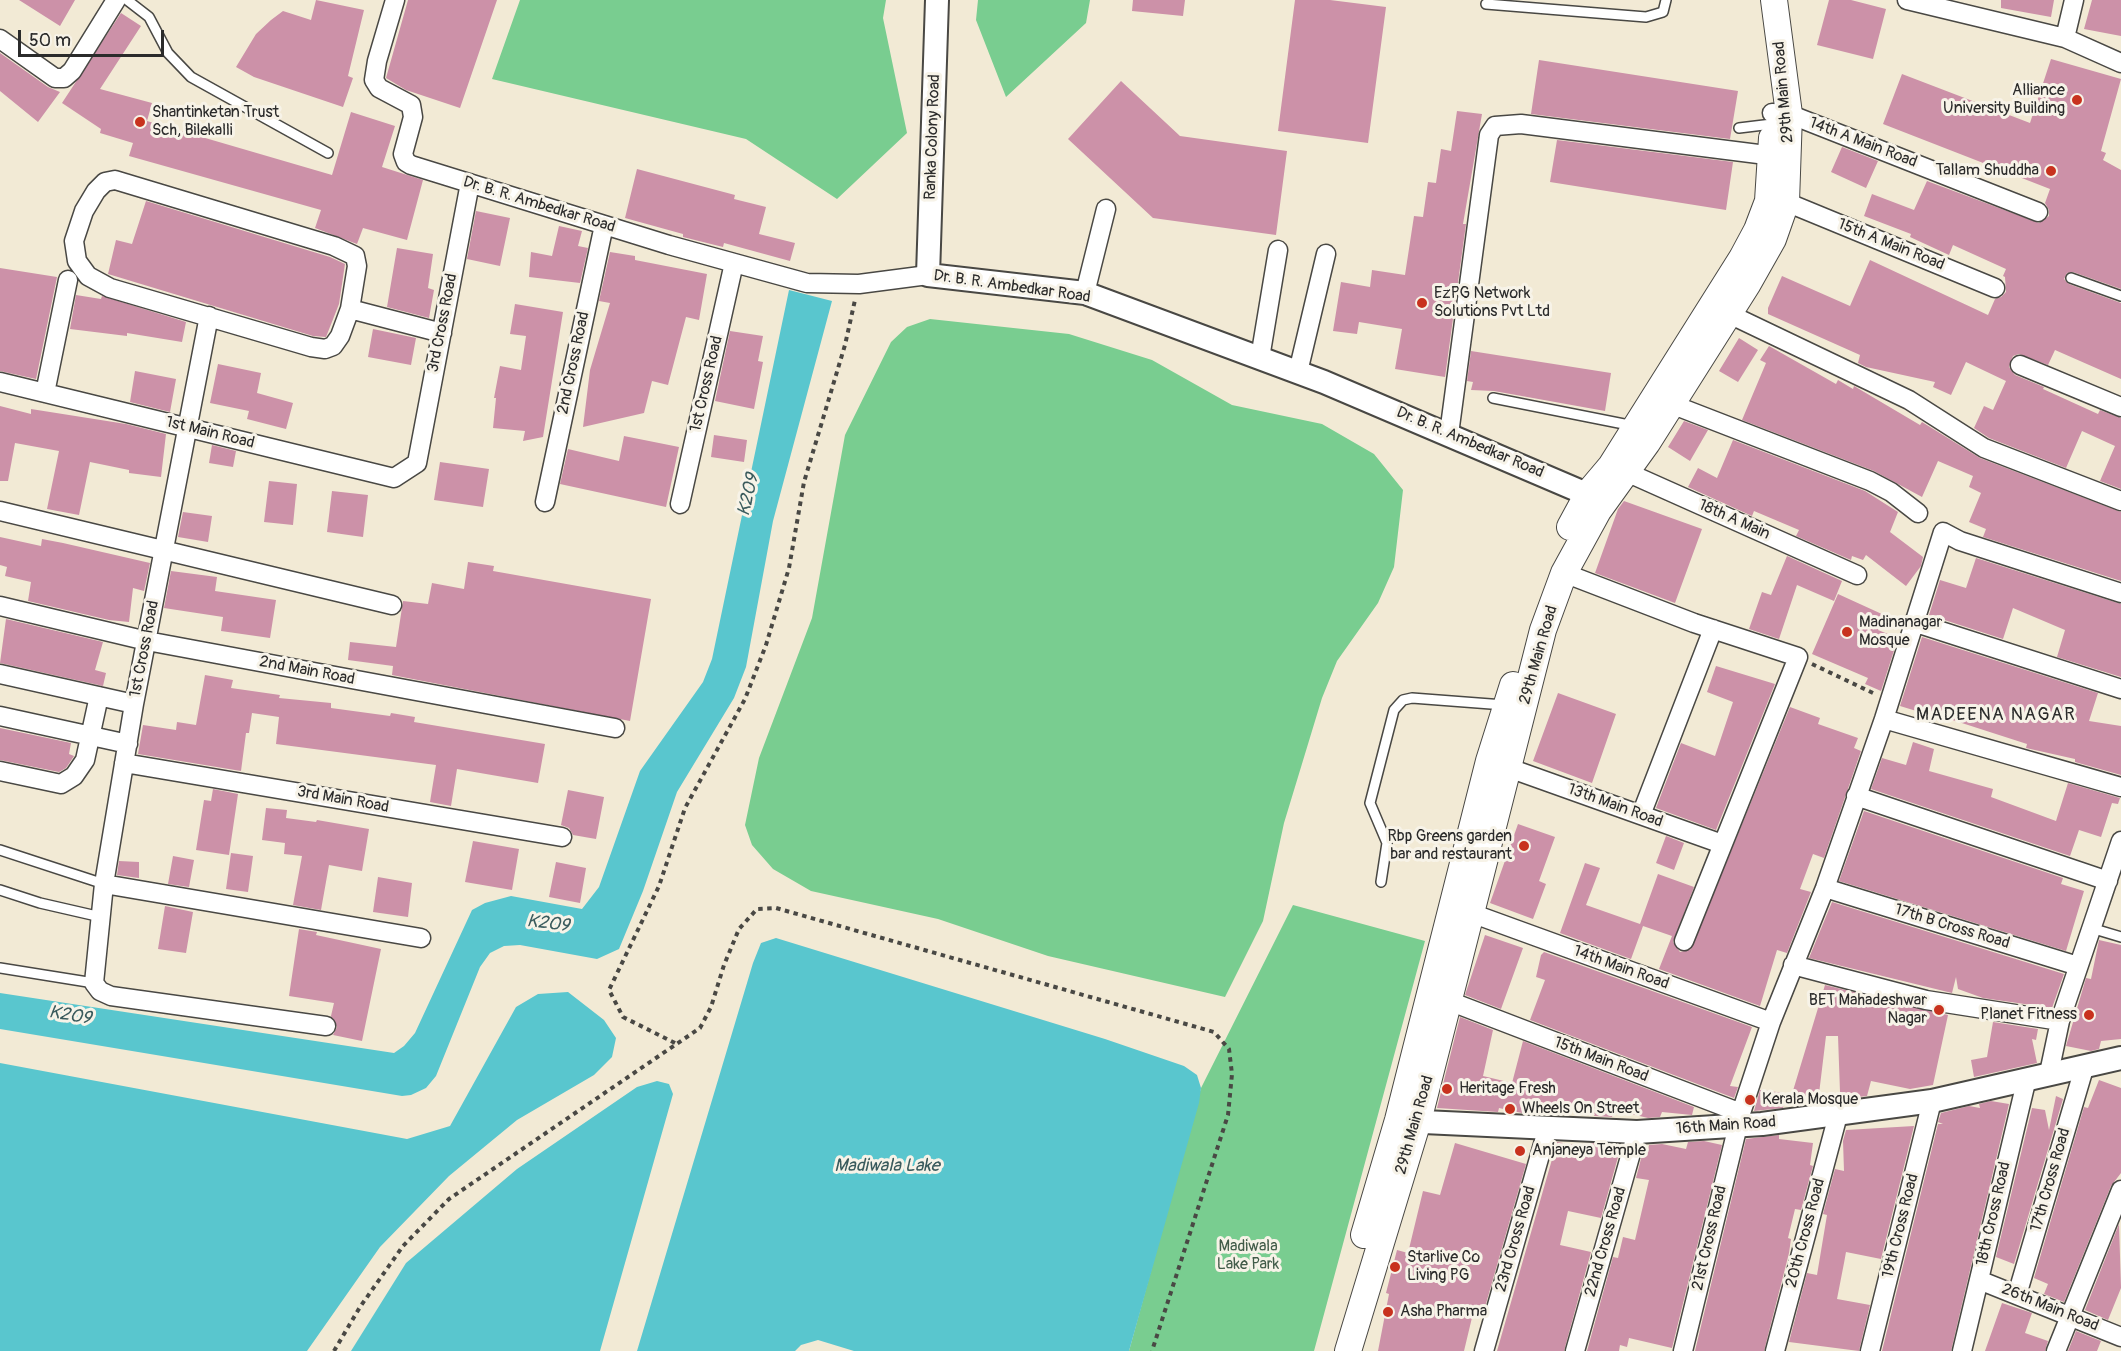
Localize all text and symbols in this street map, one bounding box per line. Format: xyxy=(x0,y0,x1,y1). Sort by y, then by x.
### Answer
scale bar xyxy=(21,18,166,56)
text: 50 m xyxy=(29,29,71,52)
street label: 29th Main Road xyxy=(1770,40,1798,144)
street label: Ranka Colony Road xyxy=(921,74,945,200)
place label: Alliance University Building xyxy=(1943,81,2065,119)
marker: Alliance University Building xyxy=(2070,93,2084,107)
place label: Shantinketan Trust Sch, Bilekalli xyxy=(152,103,279,141)
street label: 14th A Main Road xyxy=(1806,114,1920,172)
marker: Shantinketan Trust Sch, Bilekalli xyxy=(133,115,147,129)
place label: Tallam Shuddha xyxy=(1935,161,2039,181)
marker: Tallam Shuddha xyxy=(2044,164,2058,178)
street label: Dr. B. R. Ambedkar Road xyxy=(460,173,618,237)
street label: 15th A Main Road xyxy=(1835,215,1947,275)
street label: Dr. B. R. Ambedkar Road xyxy=(932,266,1092,308)
street label: 3rd Cross Road xyxy=(424,272,462,374)
place label: EzPG Network Solutions Pvt Ltd xyxy=(1434,284,1550,322)
marker: EzPG Network Solutions Pvt Ltd xyxy=(1415,296,1429,310)
street label: 2nd Cross Road xyxy=(554,310,594,416)
street label: 1st Cross Road xyxy=(687,334,727,434)
street label: Dr. B. R. Ambedkar Road xyxy=(1393,403,1547,483)
street label: 1st Main Road xyxy=(164,413,256,453)
water label: K209 xyxy=(734,472,764,518)
street label: 18th A Main xyxy=(1695,496,1773,544)
street label: 1st Cross Road xyxy=(126,599,164,699)
street label: 29th Main Road xyxy=(1516,603,1562,707)
place label: Madinanagar Mosque xyxy=(1859,613,1942,651)
marker: Madinanagar Mosque xyxy=(1840,625,1854,639)
street label: 2nd Main Road xyxy=(258,652,356,690)
district label: MADEENA NAGAR xyxy=(1916,704,2076,726)
street label: 13th Main Road xyxy=(1565,780,1665,832)
street label: 3rd Main Road xyxy=(296,782,390,818)
place label: Rbp Greens garden bar and restaurant xyxy=(1388,827,1512,865)
marker: Rbp Greens garden bar and restaurant xyxy=(1517,839,1531,853)
street label: 17th B Cross Road xyxy=(1892,900,2012,954)
water label: K209 xyxy=(526,911,570,937)
street label: 14th Main Road xyxy=(1571,942,1671,994)
place label: BET Mahadeshwar Nagar xyxy=(1809,991,1927,1029)
water label: K209 xyxy=(47,1002,93,1030)
marker: BET Mahadeshwar Nagar xyxy=(1932,1003,1946,1017)
place label: Planet Fitness xyxy=(1980,1005,2077,1025)
marker: Planet Fitness xyxy=(2082,1008,2096,1022)
street label: 15th Main Road xyxy=(1551,1033,1651,1087)
street label: 29th Main Road xyxy=(1392,1073,1438,1177)
place label: Heritage Fresh xyxy=(1459,1079,1556,1099)
marker: Heritage Fresh xyxy=(1440,1082,1454,1096)
place label: Kerala Mosque xyxy=(1762,1090,1858,1110)
marker: Kerala Mosque xyxy=(1743,1093,1757,1107)
place label: Wheels On Street xyxy=(1522,1099,1639,1119)
marker: Wheels On Street xyxy=(1503,1102,1517,1116)
street label: 16th Main Road xyxy=(1675,1113,1777,1139)
street label: 17th Cross Road xyxy=(2027,1126,2075,1234)
place label: Anjaneya Temple xyxy=(1532,1141,1646,1161)
marker: Anjaneya Temple xyxy=(1513,1144,1527,1158)
water label: Madiwala Lake xyxy=(834,1155,940,1177)
street label: 18th Cross Road xyxy=(1973,1160,2015,1268)
street label: 19th Cross Road xyxy=(1879,1172,1923,1280)
street label: 20th Cross Road xyxy=(1782,1176,1830,1290)
street label: 23rd Cross Road xyxy=(1492,1184,1540,1294)
street label: 21st Cross Road xyxy=(1689,1184,1731,1292)
street label: 22nd Cross Road xyxy=(1581,1185,1631,1299)
park label: Madiwala Lake Park xyxy=(1217,1237,1279,1275)
place label: Starlive Co Living PG xyxy=(1407,1248,1480,1286)
marker: Starlive Co Living PG xyxy=(1388,1260,1402,1274)
street label: 26th Main Road xyxy=(1999,1280,2101,1336)
place label: Asha Pharma xyxy=(1400,1302,1487,1322)
marker: Asha Pharma xyxy=(1381,1305,1395,1319)

